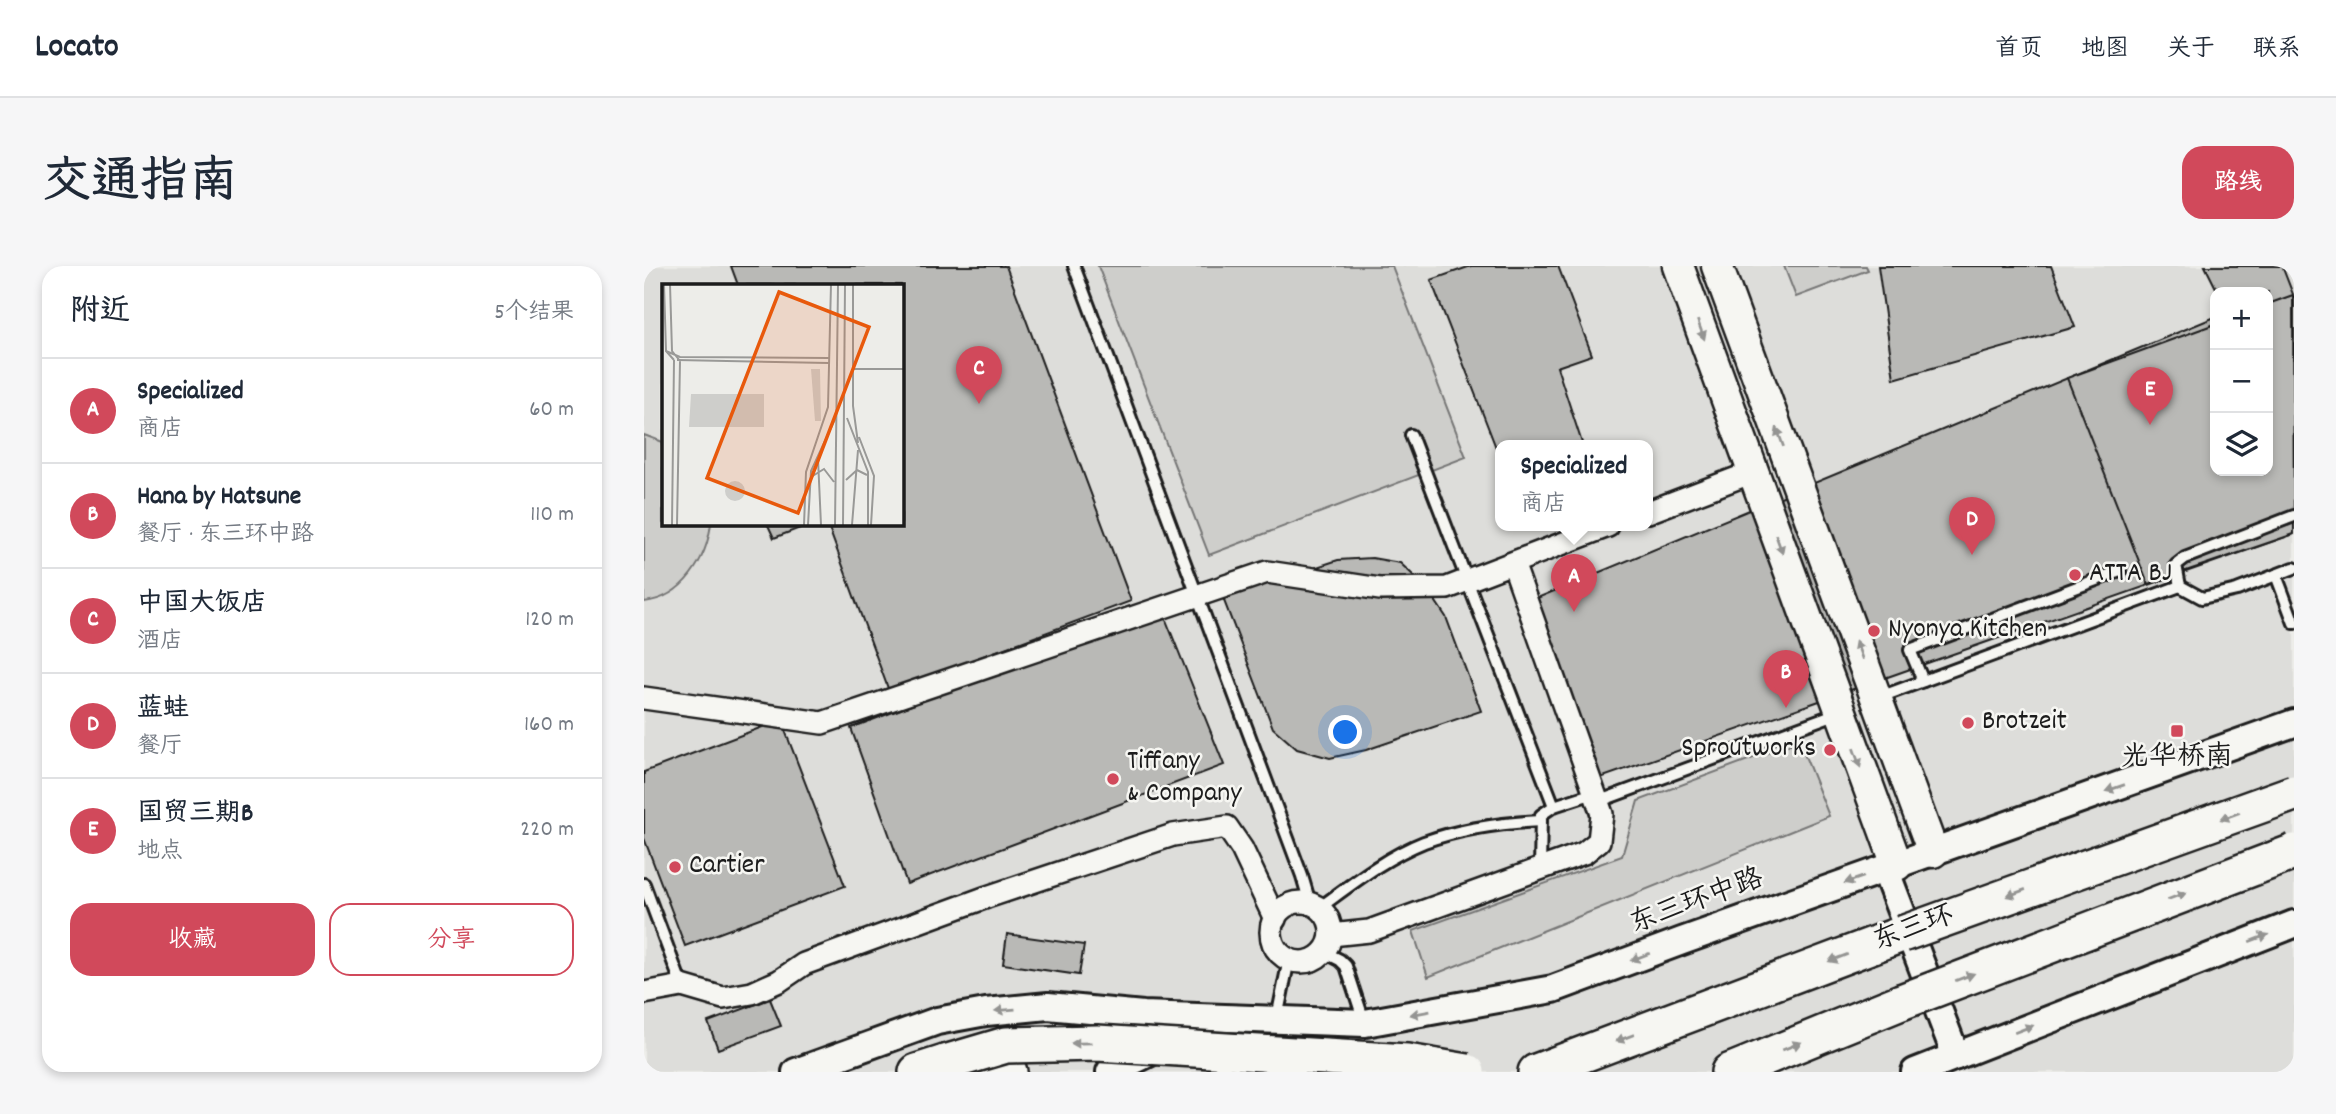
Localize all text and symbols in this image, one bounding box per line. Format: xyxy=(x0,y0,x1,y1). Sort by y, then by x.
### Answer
text: Locato xyxy=(35,25,119,72)
text: 首页 xyxy=(1995,33,2043,67)
text: 地图 xyxy=(2081,33,2129,67)
text: 关于 xyxy=(2167,33,2215,67)
text: 联系 xyxy=(2253,33,2301,67)
button: 路线 xyxy=(2182,146,2294,219)
text: 交通指南 xyxy=(42,150,238,220)
inset map xyxy=(662,284,903,525)
map controls xyxy=(2210,287,2273,476)
button: + xyxy=(2210,287,2273,350)
text: 附近 xyxy=(70,292,130,335)
text: 5个结果 xyxy=(494,297,574,330)
one-way arrow xyxy=(1696,320,1707,341)
pin: C xyxy=(956,346,1002,404)
button: − xyxy=(2210,350,2273,413)
pin: E xyxy=(2127,367,2173,425)
text: Specialized xyxy=(137,374,244,411)
text: A xyxy=(87,394,99,427)
text: 60 m xyxy=(529,394,574,427)
button: layers xyxy=(2210,413,2273,476)
text: 商店 xyxy=(137,414,183,447)
one-way arrow xyxy=(1774,426,1785,447)
popup xyxy=(1495,440,1653,531)
text: Specialized xyxy=(1521,449,1627,486)
text: Hana by Hatsune xyxy=(137,479,301,516)
text: 商店 xyxy=(1521,489,1567,522)
pin: D xyxy=(1949,497,1995,555)
text: B xyxy=(88,499,98,532)
text: 110 m xyxy=(530,499,574,532)
text: 餐厅 · 东三环中路 xyxy=(137,519,314,552)
one-way arrow xyxy=(1774,533,1785,554)
pin: A xyxy=(1551,554,1597,612)
place label: ATTA BJ xyxy=(2089,555,2172,595)
marker: ATTA BJ xyxy=(2067,567,2083,583)
text: 中国大饭店 xyxy=(137,586,267,623)
text: C xyxy=(87,604,99,637)
text: 120 m xyxy=(525,604,574,637)
place label: Nyonya Kitchen xyxy=(1888,611,2047,651)
marker: Nyonya Kitchen xyxy=(1866,623,1882,639)
text: 酒店 xyxy=(137,626,183,659)
one-way arrow xyxy=(1853,639,1864,660)
pin: B xyxy=(1763,650,1809,708)
text: 蓝蛙 xyxy=(137,691,189,728)
place label: Brotzeit xyxy=(1982,703,2067,743)
text: D xyxy=(87,709,99,742)
text: 160 m xyxy=(524,709,574,742)
your location xyxy=(1328,715,1362,749)
marker: Brotzeit xyxy=(1960,715,1976,731)
marker: 光华桥南 xyxy=(2169,723,2185,739)
place label: Sproutworks xyxy=(1681,730,1816,770)
text: 餐厅 xyxy=(137,731,183,764)
place label: 光华桥南 xyxy=(2121,739,2233,779)
marker: Sproutworks xyxy=(1822,742,1838,758)
place label: Tiffany & Company xyxy=(1127,743,1242,815)
one-way arrow xyxy=(1852,747,1863,768)
marker: Tiffany & Company xyxy=(1105,771,1121,787)
one-way arrow xyxy=(2104,783,2125,794)
text: 国贸三期B xyxy=(137,796,253,833)
one-way arrow xyxy=(2219,811,2240,822)
text: E xyxy=(88,814,98,847)
text: 220 m xyxy=(520,814,574,847)
text: 地点 xyxy=(137,836,183,869)
place label: Cartier xyxy=(689,847,765,887)
marker: Cartier xyxy=(667,859,683,875)
street label: 东三环中路 xyxy=(1624,860,1770,946)
one-way arrow xyxy=(1843,875,1864,886)
one-way arrow xyxy=(2005,888,2026,899)
one-way arrow xyxy=(2167,891,2188,902)
street label: 东三环 xyxy=(1868,897,1960,963)
button: 收藏 xyxy=(70,903,315,976)
button: 分享 xyxy=(329,903,574,976)
one-way arrow xyxy=(2248,932,2269,943)
one-way arrow xyxy=(1629,951,1650,962)
one-way arrow xyxy=(1827,953,1848,964)
one-way arrow xyxy=(1954,972,1975,983)
one-way arrow xyxy=(994,1005,1016,1016)
one-way arrow xyxy=(1409,1008,1431,1019)
one-way arrow xyxy=(2014,1024,2035,1035)
one-way arrow xyxy=(1614,1033,1635,1044)
one-way arrow xyxy=(1070,1038,1092,1049)
one-way arrow xyxy=(1782,1041,1803,1052)

